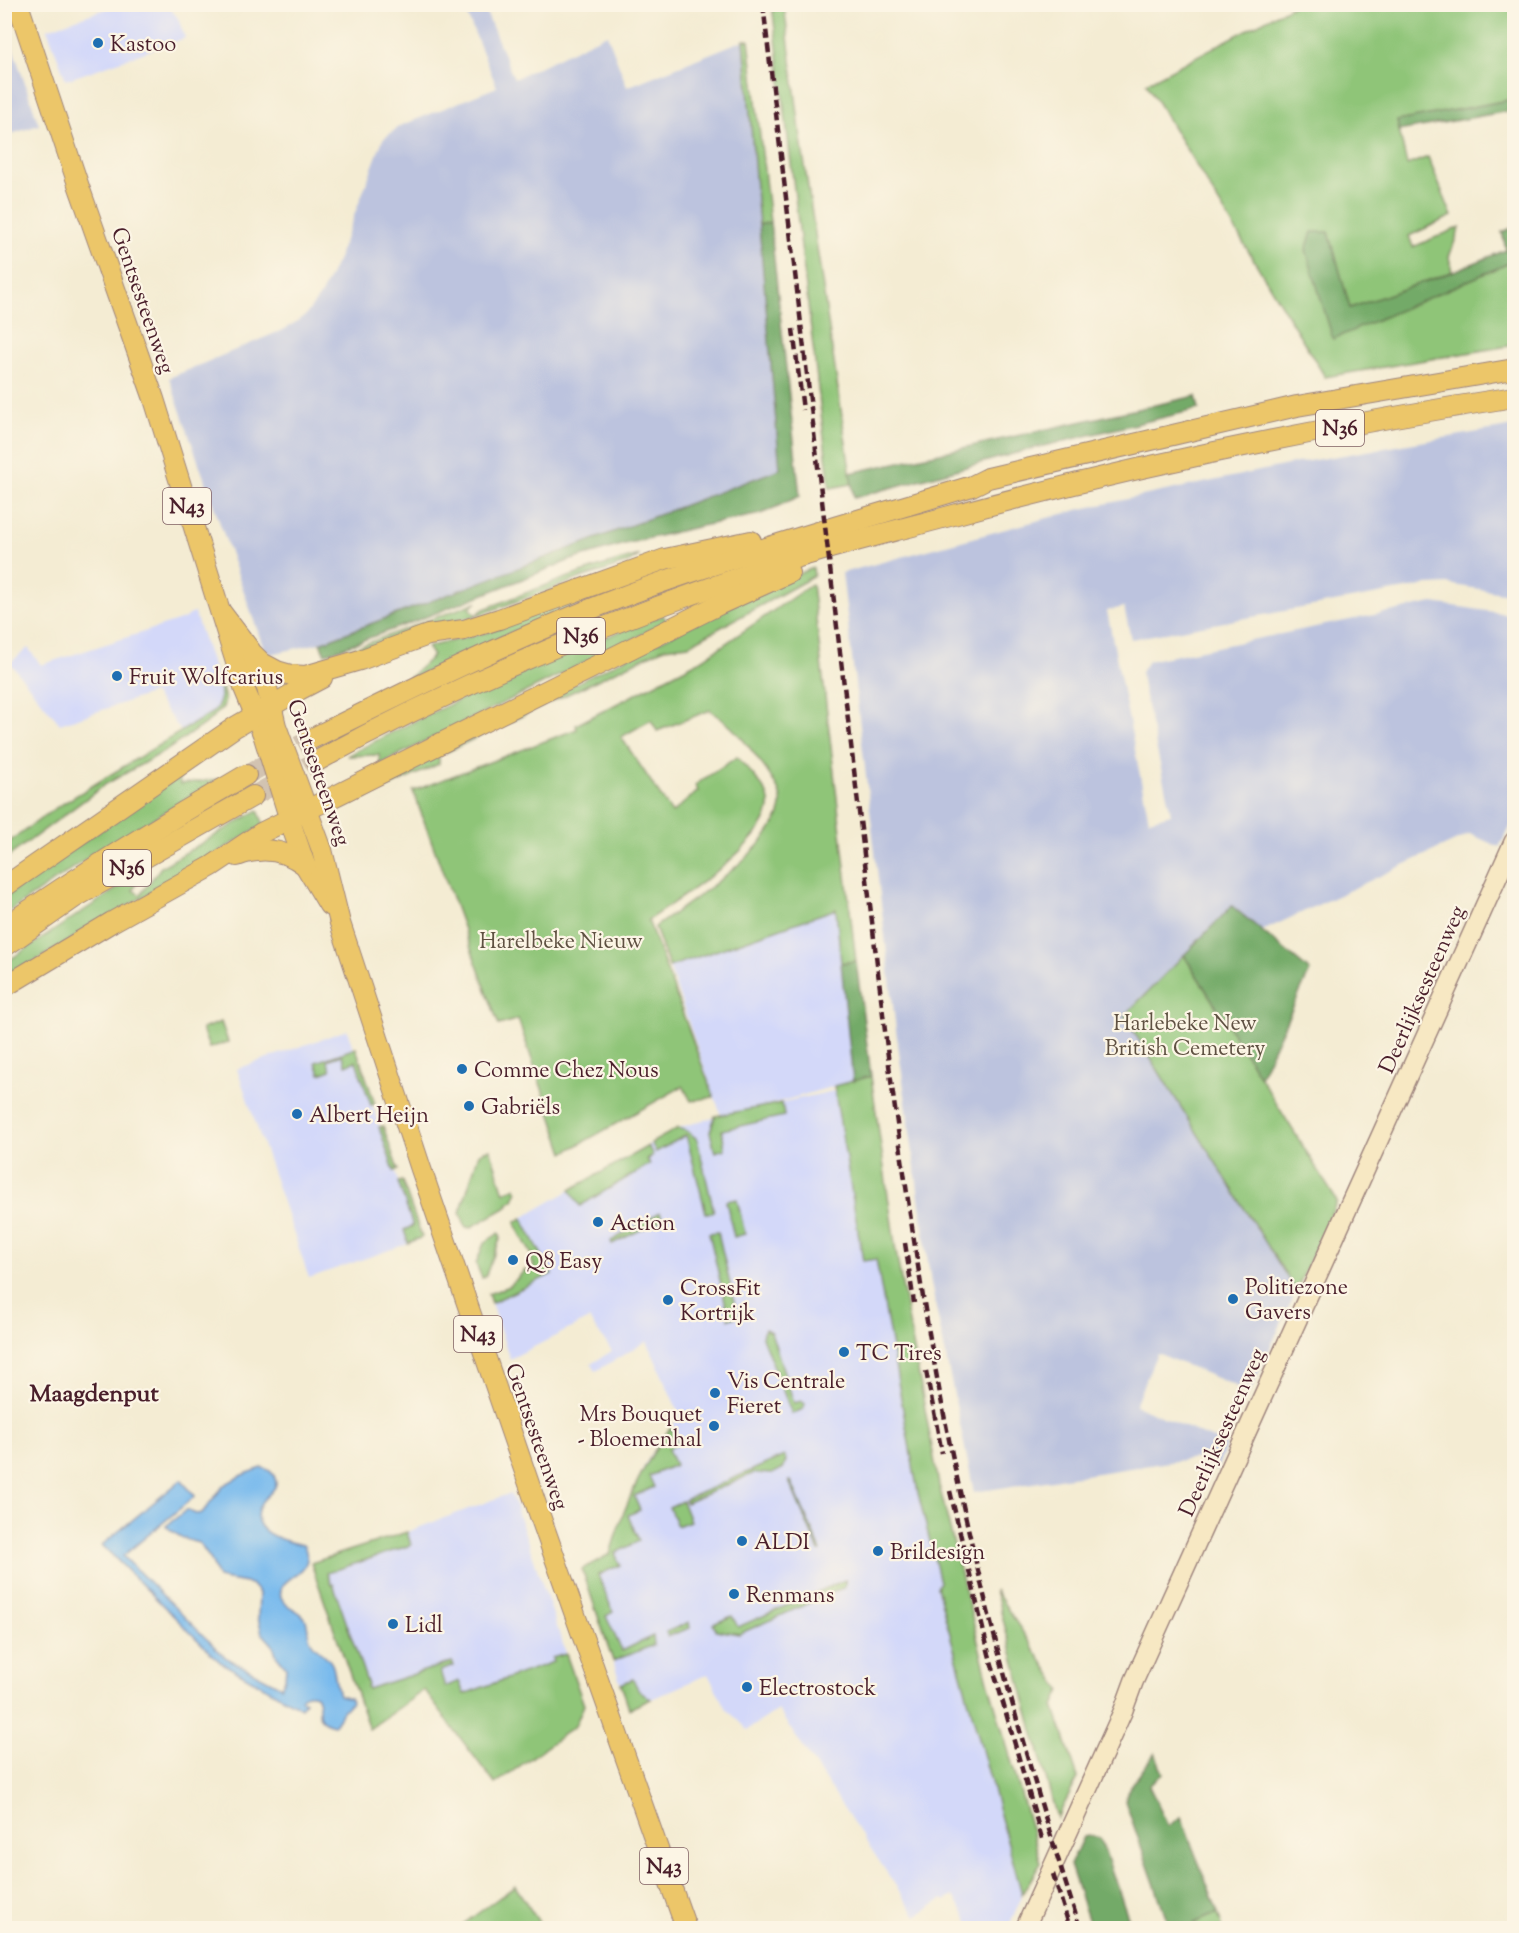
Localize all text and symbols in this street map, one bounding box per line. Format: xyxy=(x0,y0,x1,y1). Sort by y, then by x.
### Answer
place label: Kastoo xyxy=(110,30,176,62)
marker: Kastoo xyxy=(91,36,105,50)
street label: Gentsesteenweg xyxy=(101,223,181,379)
road number: N36 xyxy=(1316,410,1364,446)
road number: N43 xyxy=(163,488,211,524)
road number: N36 xyxy=(557,618,605,654)
place label: Fruit Wolfcarius xyxy=(129,663,283,695)
marker: Fruit Wolfcarius xyxy=(110,669,124,683)
street label: Gentsesteenweg xyxy=(277,695,357,851)
road number: N36 xyxy=(103,850,151,886)
street label: Deerlijksesteenweg xyxy=(1372,901,1475,1080)
park label: Harelbeke Nieuw xyxy=(479,927,643,959)
park label: Harlebeke New British Cemetery xyxy=(1105,1009,1265,1066)
place label: Comme Chez Nous xyxy=(474,1056,659,1088)
marker: Comme Chez Nous xyxy=(455,1062,469,1076)
place label: Gabriëls xyxy=(481,1093,560,1125)
marker: Gabriëls xyxy=(462,1099,476,1113)
place label: Albert Heijn xyxy=(309,1101,429,1133)
marker: Albert Heijn xyxy=(290,1107,304,1121)
place label: Action xyxy=(610,1209,675,1241)
marker: Action xyxy=(591,1215,605,1229)
place label: Q8 Easy xyxy=(525,1247,602,1279)
marker: Q8 Easy xyxy=(506,1253,520,1267)
place label: Politiezone Gavers xyxy=(1245,1273,1348,1330)
place label: CrossFit Kortrijk xyxy=(680,1274,761,1331)
marker: Politiezone Gavers xyxy=(1226,1292,1240,1306)
marker: CrossFit Kortrijk xyxy=(661,1293,675,1307)
road number: N43 xyxy=(454,1316,502,1352)
place label: TC Tires xyxy=(856,1339,942,1371)
street label: Deerlijksesteenweg xyxy=(1172,1344,1275,1523)
marker: TC Tires xyxy=(837,1345,851,1359)
street label: Gentsesteenweg xyxy=(495,1359,575,1515)
place label: Vis Centrale Fieret xyxy=(727,1367,845,1424)
district label: Maagdenput xyxy=(29,1378,159,1412)
marker: Vis Centrale Fieret xyxy=(708,1386,722,1400)
place label: Mrs Bouquet - Bloemenhal xyxy=(577,1400,702,1457)
marker: Mrs Bouquet - Bloemenhal xyxy=(707,1419,721,1433)
place label: ALDI xyxy=(754,1528,810,1560)
marker: ALDI xyxy=(735,1534,749,1548)
place label: Brildesign xyxy=(890,1538,985,1570)
marker: Brildesign xyxy=(871,1544,885,1558)
place label: Renmans xyxy=(746,1581,834,1613)
marker: Renmans xyxy=(727,1587,741,1601)
place label: Lidl xyxy=(405,1611,443,1643)
marker: Lidl xyxy=(386,1617,400,1631)
place label: Electrostock xyxy=(759,1674,876,1706)
marker: Electrostock xyxy=(740,1680,754,1694)
road number: N43 xyxy=(640,1848,688,1884)

